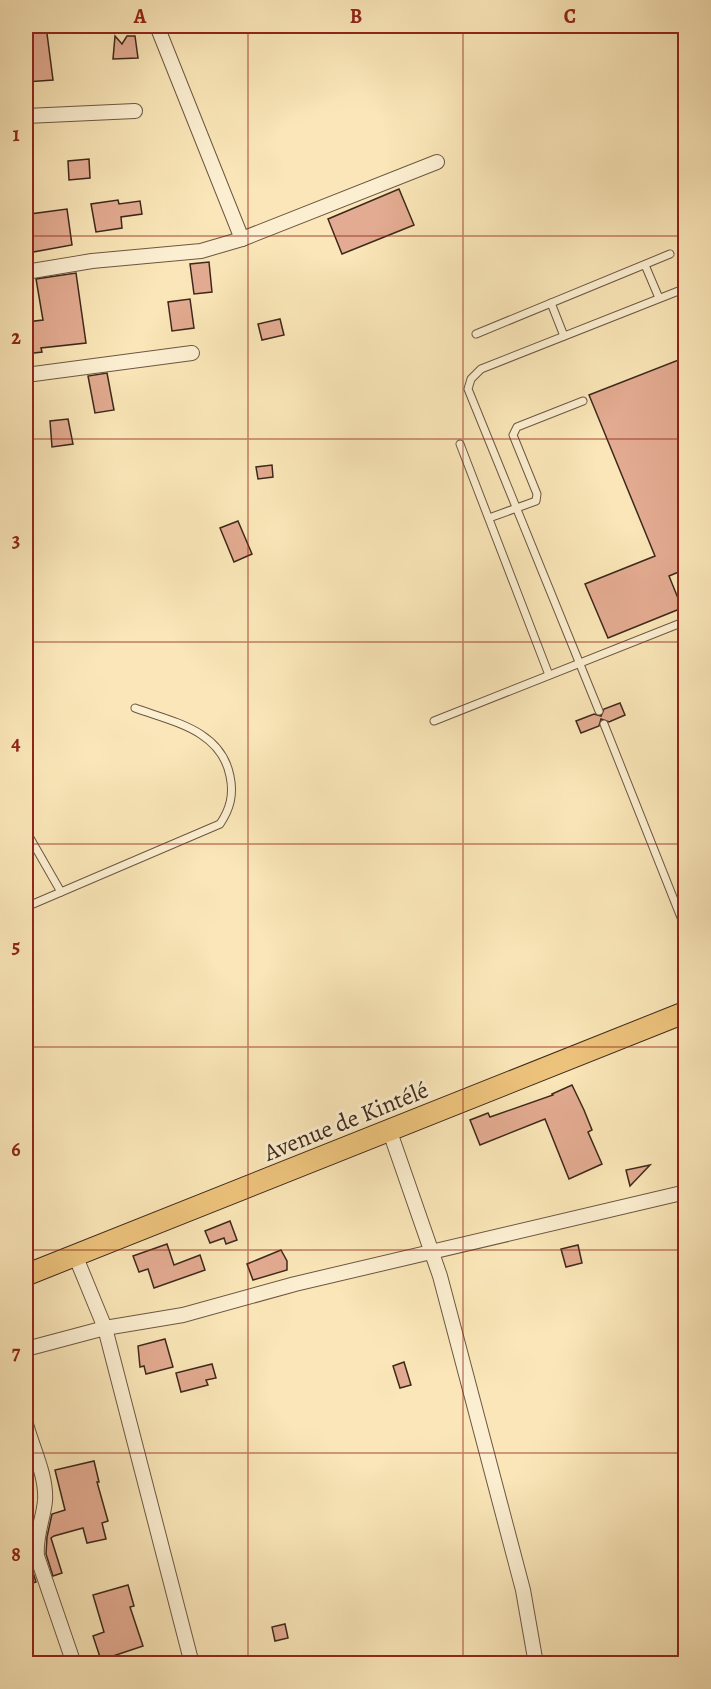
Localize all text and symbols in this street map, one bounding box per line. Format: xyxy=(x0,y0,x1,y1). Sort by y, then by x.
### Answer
text: A xyxy=(133,3,147,30)
text: B xyxy=(350,3,362,30)
text: C xyxy=(564,3,576,30)
text: 1 xyxy=(12,121,20,148)
text: 2 xyxy=(11,324,21,351)
text: 3 xyxy=(12,527,20,554)
text: 4 xyxy=(11,730,21,757)
text: 5 xyxy=(12,933,20,960)
street label: Avenue de Kintélé xyxy=(258,1073,433,1169)
text: 6 xyxy=(11,1136,21,1163)
text: 7 xyxy=(12,1339,21,1366)
text: 8 xyxy=(11,1541,21,1568)

